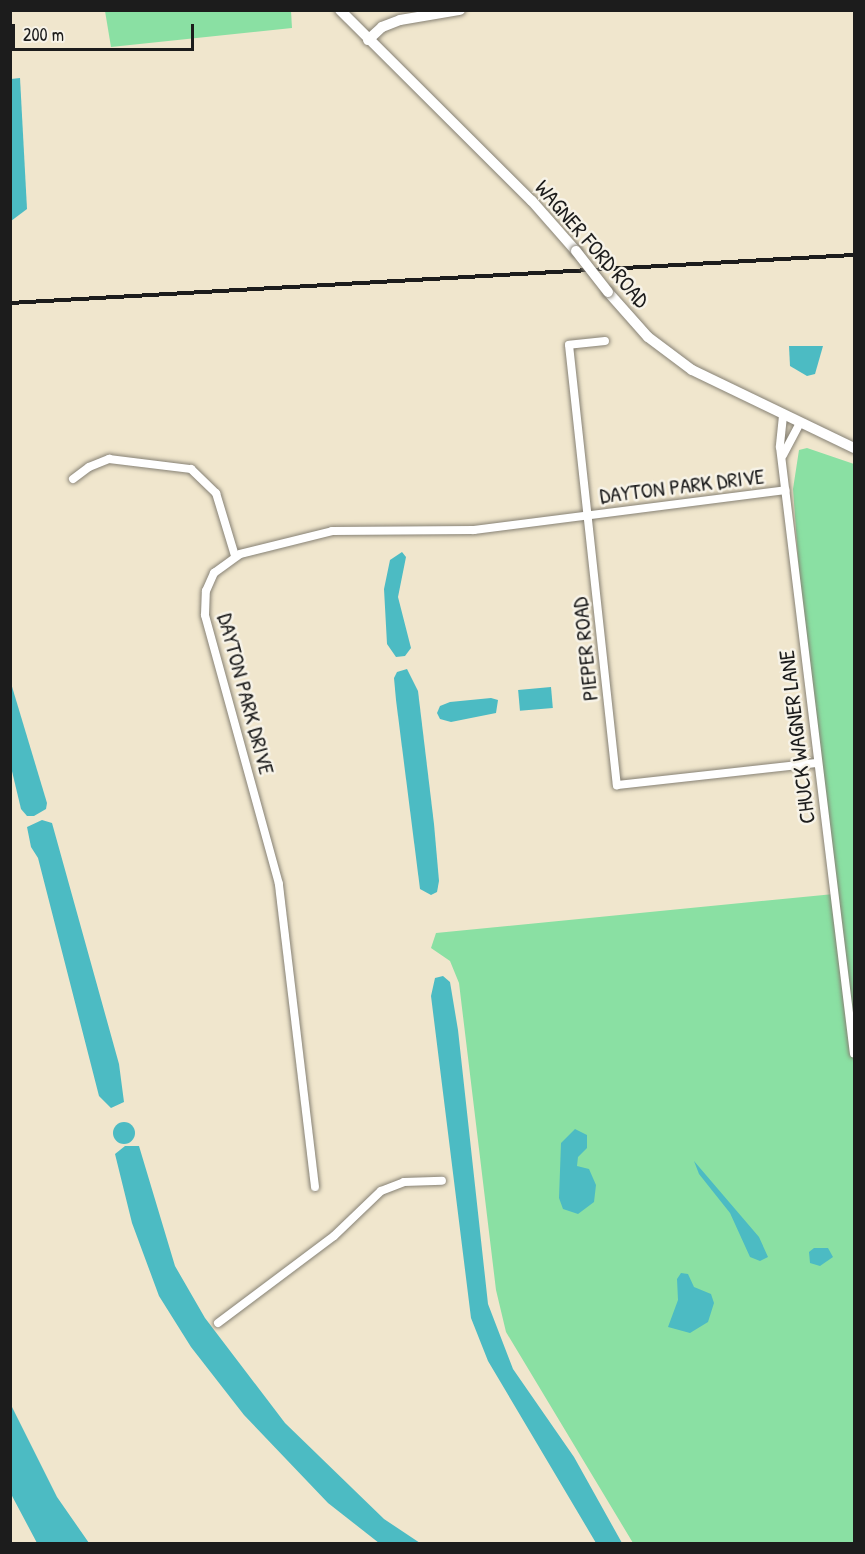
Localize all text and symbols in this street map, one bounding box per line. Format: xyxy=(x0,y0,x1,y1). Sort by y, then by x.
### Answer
scale bar xyxy=(15,12,196,50)
text: 200 m xyxy=(23,22,64,47)
street label: WAGNER FORD ROAD xyxy=(529,175,655,313)
street label: DAYTON PARK DRIVE xyxy=(598,463,766,509)
street label: PIEPER ROAD xyxy=(566,596,604,702)
street label: DAYTON PARK DRIVE xyxy=(212,611,280,777)
street label: CHUCK WAGNER LANE xyxy=(773,649,821,825)

